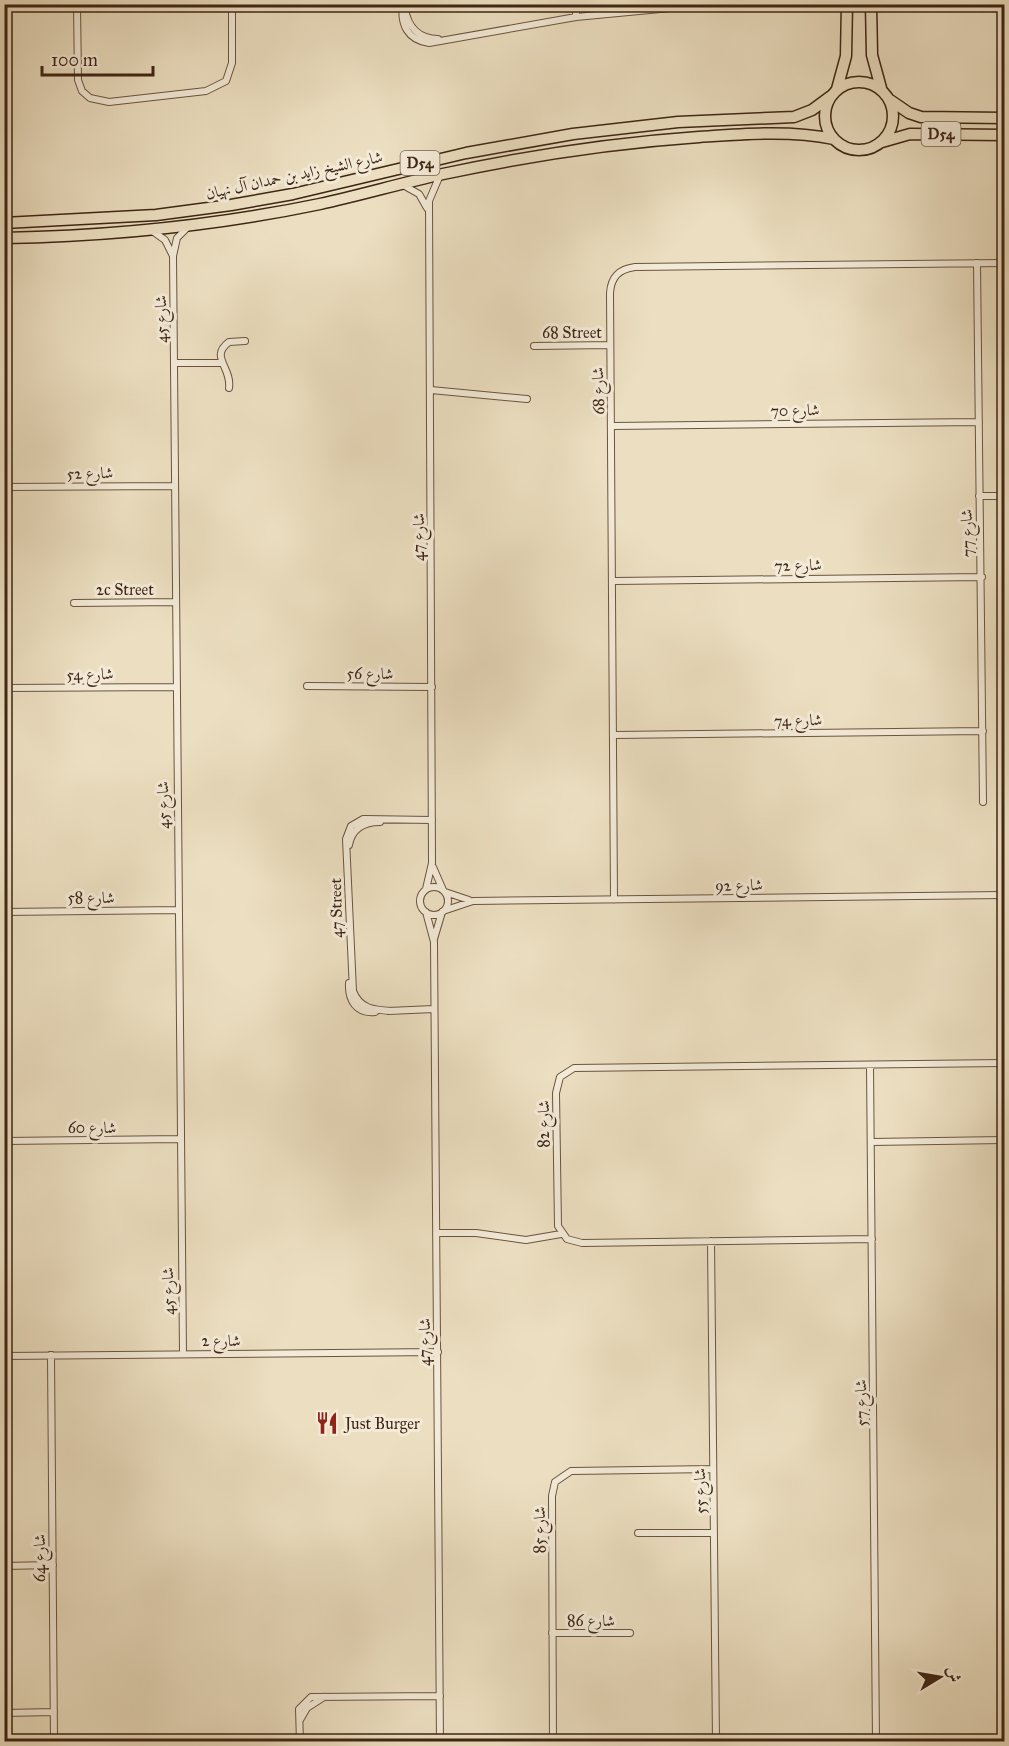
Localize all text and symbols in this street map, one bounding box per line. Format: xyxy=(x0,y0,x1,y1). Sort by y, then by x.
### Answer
scale bar xyxy=(42,39,153,77)
text: 100 m xyxy=(51,49,98,71)
road number: D54 xyxy=(922,122,960,146)
street label: شارع الشيخ زايد بن حمدان آل نهيان xyxy=(204,147,385,208)
road number: D54 xyxy=(400,151,440,175)
street label: شارع 45 xyxy=(151,295,175,343)
street label: 68 Street xyxy=(542,323,602,342)
street label: شارع 68 xyxy=(588,367,612,415)
street label: شارع 70 xyxy=(770,400,820,424)
street label: شارع 52 xyxy=(67,463,114,487)
street label: شارع 77 xyxy=(957,508,981,557)
street label: شارع 47 xyxy=(409,513,432,561)
street label: شارع 72 xyxy=(774,555,822,579)
street label: 2c Street xyxy=(96,580,154,599)
street label: شارع 54 xyxy=(66,664,114,688)
street label: شارع 56 xyxy=(347,664,393,687)
street label: شارع 74 xyxy=(774,710,822,734)
street label: شارع 45 xyxy=(153,781,177,829)
street label: شارع 92 xyxy=(715,875,763,899)
street label: 47 Street xyxy=(326,878,346,938)
street label: شارع 58 xyxy=(67,888,115,911)
street label: شارع 82 xyxy=(534,1100,557,1148)
street label: شارع 60 xyxy=(68,1118,116,1141)
street label: شارع 45 xyxy=(158,1267,182,1315)
street label: شارع 47 xyxy=(415,1318,438,1366)
street label: شارع 2 xyxy=(201,1331,241,1354)
street label: شارع 57 xyxy=(851,1379,875,1427)
restaurant icon: Just Burger xyxy=(314,1410,340,1436)
place label: Just Burger xyxy=(343,1414,420,1434)
street label: شارع 55 xyxy=(690,1468,714,1514)
street label: شارع 85 xyxy=(530,1506,553,1554)
street label: شارع 64 xyxy=(30,1534,53,1582)
street label: شارع 86 xyxy=(567,1611,615,1634)
north arrow xyxy=(910,1647,970,1707)
text: ش xyxy=(943,1665,965,1684)

